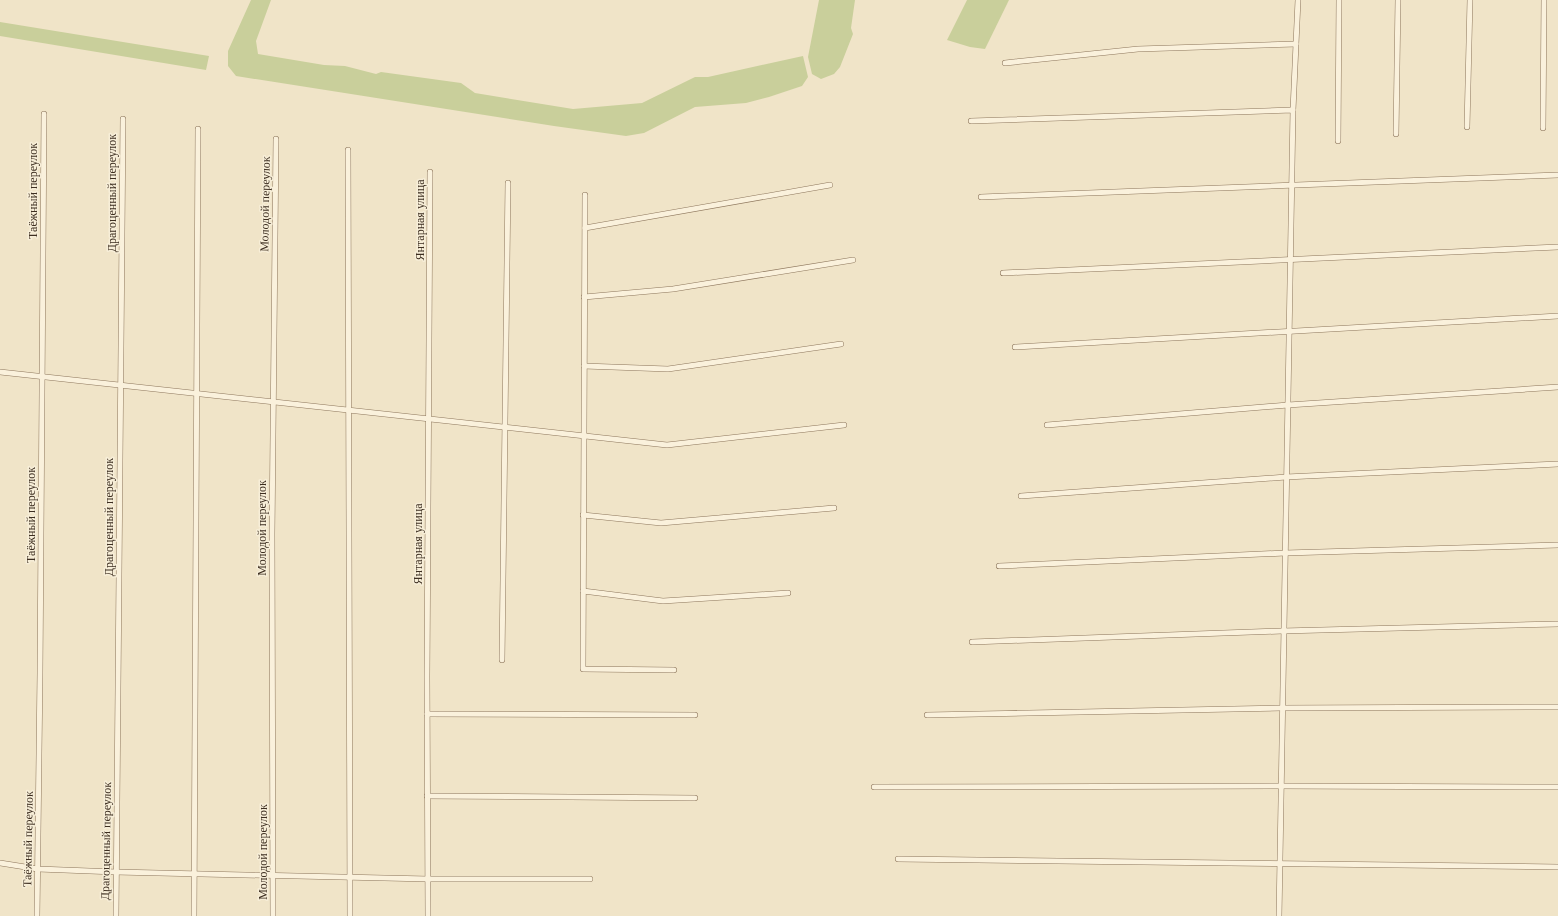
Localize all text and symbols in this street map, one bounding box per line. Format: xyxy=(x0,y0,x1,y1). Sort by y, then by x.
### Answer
street label: Драгоценный переулок xyxy=(105,134,119,252)
street label: Таёжный переулок xyxy=(26,143,40,239)
street label: Молодой переулок xyxy=(257,156,273,252)
street label: Янтарная улица xyxy=(413,179,427,261)
street label: Драгоценный переулок xyxy=(102,458,116,576)
street label: Таёжный переулок xyxy=(24,467,38,563)
street label: Молодой переулок xyxy=(255,480,269,576)
street label: Янтарная улица xyxy=(411,503,425,585)
street label: Драгоценный переулок xyxy=(98,782,114,900)
street label: Таёжный переулок xyxy=(20,791,36,887)
street label: Молодой переулок xyxy=(256,804,270,900)

